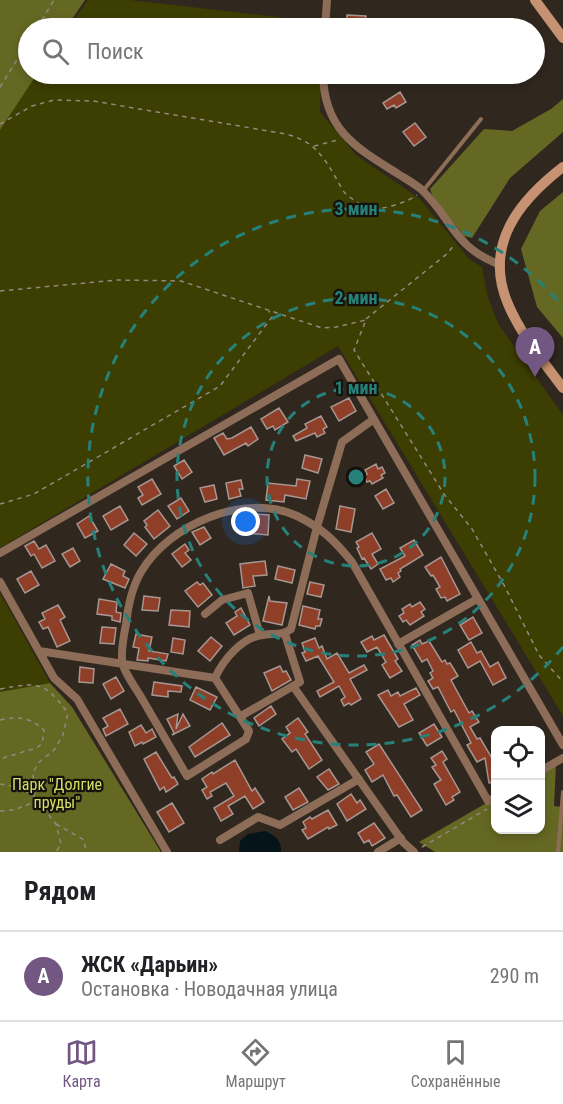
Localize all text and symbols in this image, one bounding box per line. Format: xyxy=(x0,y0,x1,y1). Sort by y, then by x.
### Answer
search box xyxy=(18,18,545,84)
icon: search xyxy=(39,35,72,68)
text: Поиск xyxy=(87,39,144,64)
text: 3 мин xyxy=(334,198,378,219)
text: 2 мин xyxy=(334,287,378,308)
pin: A xyxy=(516,328,554,377)
text: 1 мин xyxy=(334,377,378,398)
centre of rings xyxy=(346,467,366,487)
your location xyxy=(231,507,260,536)
map controls xyxy=(491,726,545,834)
button: locate xyxy=(491,726,545,780)
park label: Парк "Долгие пруды" xyxy=(12,775,102,812)
button: layers xyxy=(491,780,545,834)
text: Рядом xyxy=(24,876,96,906)
text: ЖСК «Дарьин» xyxy=(81,952,218,977)
text: A xyxy=(38,964,49,988)
text: 290 m xyxy=(490,964,539,988)
text: Остановка · Новодачная улица xyxy=(81,977,338,1001)
tab: Карта xyxy=(62,1036,101,1091)
tab: Маршрут xyxy=(226,1036,286,1091)
tab: Сохранённые xyxy=(411,1036,501,1091)

